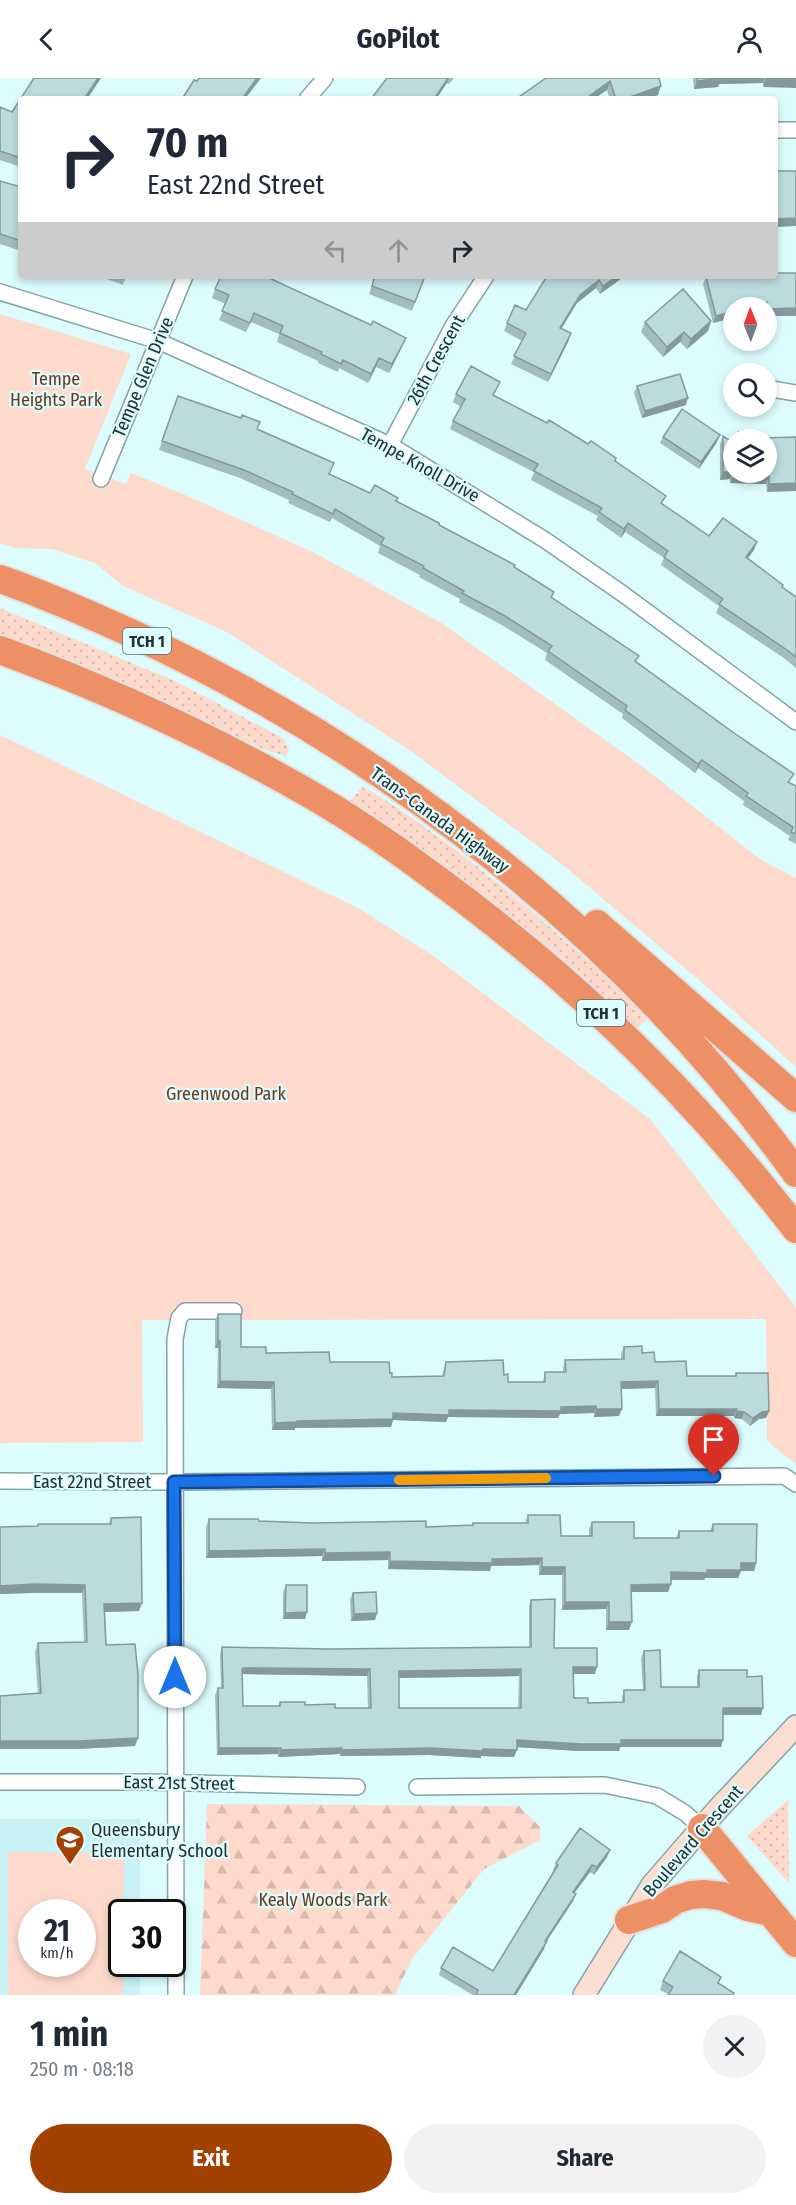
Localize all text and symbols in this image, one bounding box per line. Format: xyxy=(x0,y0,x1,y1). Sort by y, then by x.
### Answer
icon: back xyxy=(30,23,63,56)
text: GoPilot xyxy=(356,23,440,55)
icon: person xyxy=(733,23,766,56)
text: 70 m xyxy=(147,118,228,168)
icon: right xyxy=(48,120,126,198)
text: East 22nd Street xyxy=(147,169,324,201)
icon: left xyxy=(319,234,352,267)
icon: ahead xyxy=(382,234,415,267)
icon: right xyxy=(445,234,478,267)
north arrow xyxy=(723,297,777,351)
map controls xyxy=(723,297,777,483)
street label: 26th Crescent xyxy=(402,311,470,409)
street label: Tempe Glen Drive xyxy=(108,313,178,440)
button: search xyxy=(723,363,777,417)
park label: Tempe Heights Park xyxy=(10,368,103,411)
street label: Tempe Knoll Drive xyxy=(356,423,484,507)
button: layers xyxy=(723,429,777,483)
road number: TCH 1 xyxy=(123,628,171,654)
street label: Trans-Canada Highway xyxy=(366,762,514,878)
road number: TCH 1 xyxy=(577,1000,625,1026)
park label: Greenwood Park xyxy=(166,1083,287,1105)
pin xyxy=(688,1414,739,1476)
icon: arrive xyxy=(697,1423,730,1456)
street label: East 22nd Street xyxy=(33,1471,151,1493)
position arrow xyxy=(143,1645,207,1709)
street label: East 21st Street xyxy=(123,1771,235,1795)
street label: Boulevard Crescent xyxy=(638,1780,748,1902)
place label: Queensbury Elementary School xyxy=(91,1819,228,1862)
school or university icon: Queensbury Elementary School xyxy=(54,1824,86,1866)
park label: Kealy Woods Park xyxy=(258,1889,388,1911)
speed limit sign: 30 xyxy=(108,1899,186,1977)
text: 21 xyxy=(44,1913,70,1949)
text: km/h xyxy=(40,1944,74,1962)
text: 1 min xyxy=(30,2012,108,2056)
button: close xyxy=(703,2015,766,2078)
text: 250 m · 08:18 xyxy=(30,2057,134,2081)
button: Exit xyxy=(30,2124,392,2193)
button: Share xyxy=(404,2124,766,2193)

